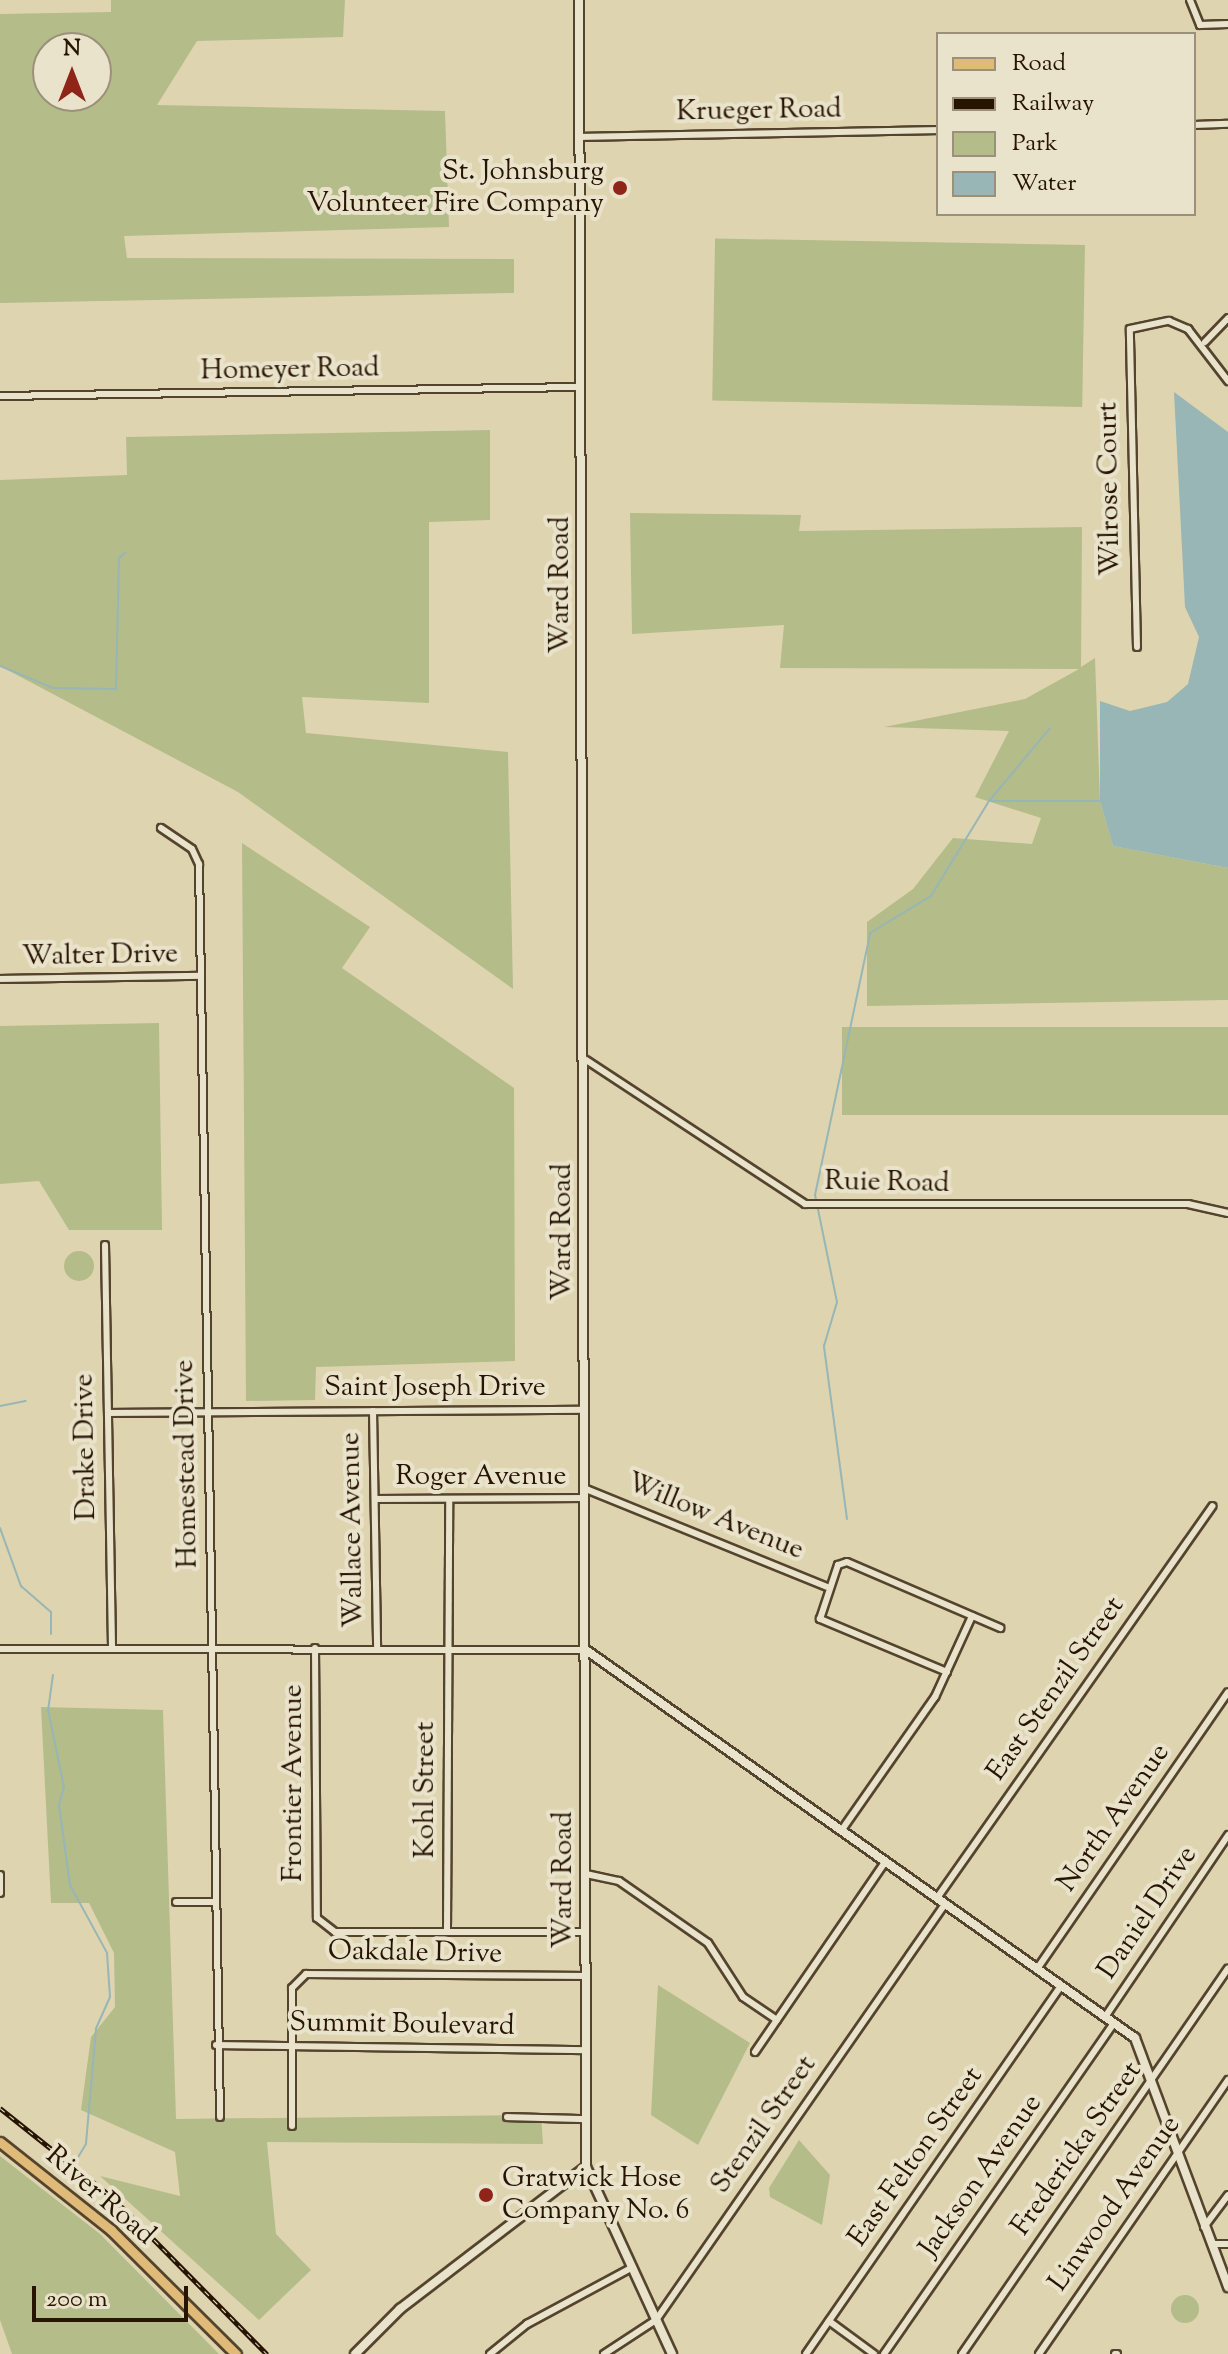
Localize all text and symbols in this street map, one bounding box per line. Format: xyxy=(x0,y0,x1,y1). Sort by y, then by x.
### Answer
north arrow xyxy=(32,32,112,112)
legend xyxy=(936,32,1196,216)
text: N xyxy=(63,34,81,66)
text: Road xyxy=(1012,47,1066,81)
text: Railway xyxy=(1012,87,1094,121)
street label: Krueger Road xyxy=(676,93,842,129)
text: Park xyxy=(1012,127,1058,161)
place label: St. Johnsburg Volunteer Fire Company xyxy=(306,155,604,221)
text: Water xyxy=(1012,167,1076,201)
marker: St. Johnsburg Volunteer Fire Company xyxy=(611,179,629,197)
street label: Homeyer Road xyxy=(200,352,380,388)
street label: Wilrose Court xyxy=(1092,402,1128,576)
street label: Ward Road xyxy=(544,516,578,654)
street label: Walter Drive xyxy=(22,938,178,974)
street label: Ward Road xyxy=(546,1163,580,1301)
street label: Ruie Road xyxy=(824,1165,950,1201)
street label: Homestead Drive xyxy=(168,1359,206,1569)
street label: Saint Joseph Drive xyxy=(324,1371,546,1405)
street label: Drake Drive xyxy=(68,1373,104,1521)
street label: Wallace Avenue xyxy=(334,1432,372,1628)
street label: Roger Avenue xyxy=(395,1460,567,1494)
street label: Willow Avenue xyxy=(622,1466,808,1568)
street label: East Stenzil Street xyxy=(980,1591,1132,1787)
street label: Frontier Avenue xyxy=(277,1684,311,1882)
street label: Kohl Street xyxy=(409,1722,443,1858)
street label: North Avenue xyxy=(1051,1737,1177,1899)
street label: Ward Road xyxy=(547,1811,581,1949)
street label: Daniel Drive xyxy=(1091,1840,1205,1986)
street label: Oakdale Drive xyxy=(328,1935,502,1971)
street label: Summit Boulevard xyxy=(289,2006,515,2044)
street label: Stenzil Street xyxy=(704,2050,824,2200)
street label: Fredericka Street xyxy=(1005,2056,1149,2242)
street label: East Felton Street xyxy=(842,2061,990,2253)
street label: Jackson Avenue xyxy=(913,2088,1049,2264)
street label: Linwood Avenue xyxy=(1042,2110,1188,2298)
street label: River Road xyxy=(38,2139,162,2253)
place label: Gratwick Hose Company No. 6 xyxy=(502,2162,690,2228)
marker: Gratwick Hose Company No. 6 xyxy=(477,2186,495,2204)
scale bar xyxy=(36,2270,192,2320)
text: 200 m xyxy=(46,2283,108,2317)

